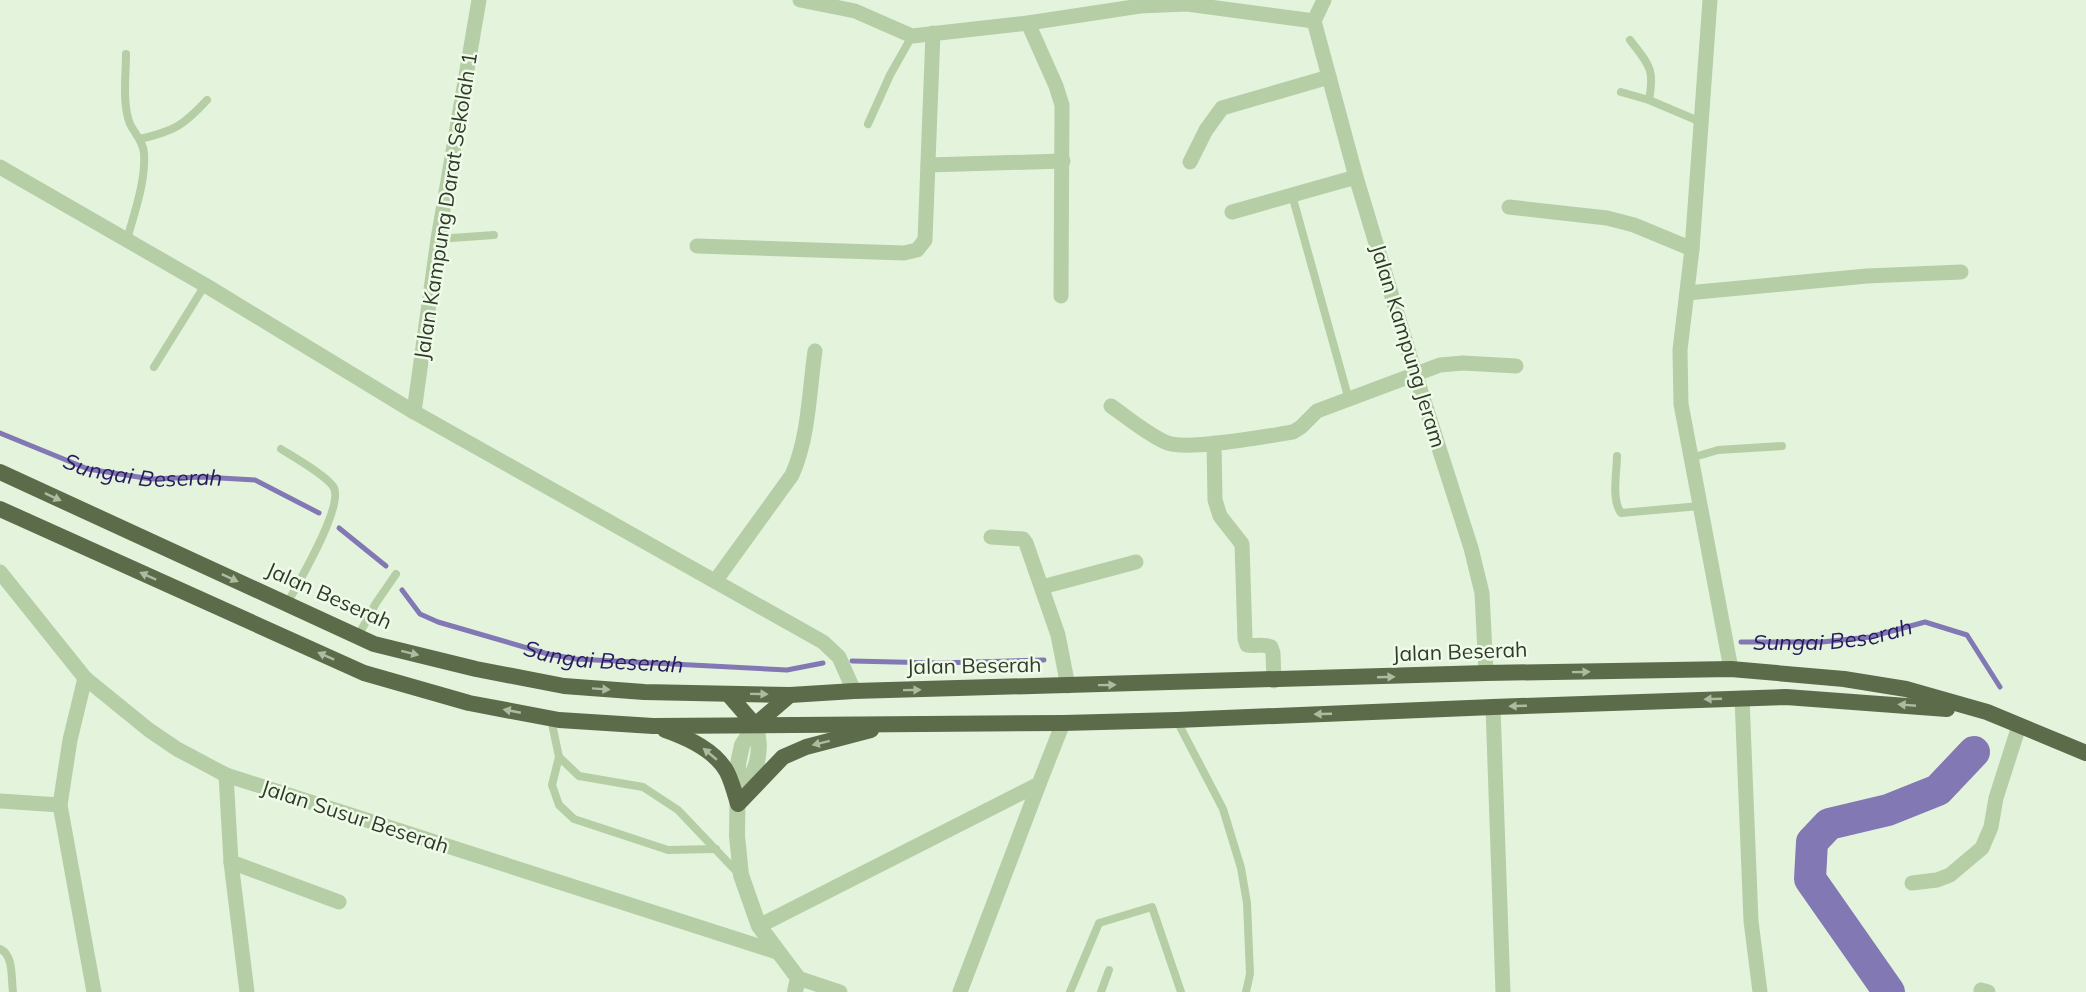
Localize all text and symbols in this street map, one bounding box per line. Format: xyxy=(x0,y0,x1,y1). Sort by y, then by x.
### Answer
street label: Jalan Kampung Darat Sekolah 1 xyxy=(408,50,482,361)
street label: Jalan Kampung Jeram xyxy=(1366,241,1452,451)
water label: Sungai Beserah xyxy=(59,446,223,493)
one-way arrow xyxy=(45,492,62,501)
street label: Jalan Beserah xyxy=(263,556,396,634)
one-way arrow xyxy=(139,571,156,580)
one-way arrow xyxy=(222,573,239,582)
water label: Sungai Beserah xyxy=(1753,612,1915,656)
water label: Sungai Beserah xyxy=(520,634,684,679)
street label: Jalan Beserah xyxy=(1392,636,1528,666)
one-way arrow xyxy=(401,648,419,658)
one-way arrow xyxy=(317,651,334,660)
street label: Jalan Beserah xyxy=(906,651,1042,679)
one-way arrow xyxy=(1572,667,1591,677)
one-way arrow xyxy=(1377,672,1396,682)
one-way arrow xyxy=(1098,680,1117,690)
one-way arrow xyxy=(592,684,611,694)
one-way arrow xyxy=(903,685,922,695)
one-way arrow xyxy=(750,690,769,699)
one-way arrow xyxy=(1703,695,1722,704)
one-way arrow xyxy=(1898,700,1917,710)
one-way arrow xyxy=(1508,701,1527,711)
one-way arrow xyxy=(502,706,521,715)
one-way arrow xyxy=(1314,710,1333,719)
one-way arrow xyxy=(812,738,831,748)
one-way arrow xyxy=(702,748,718,761)
street label: Jalan Susur Beserah xyxy=(258,773,452,859)

